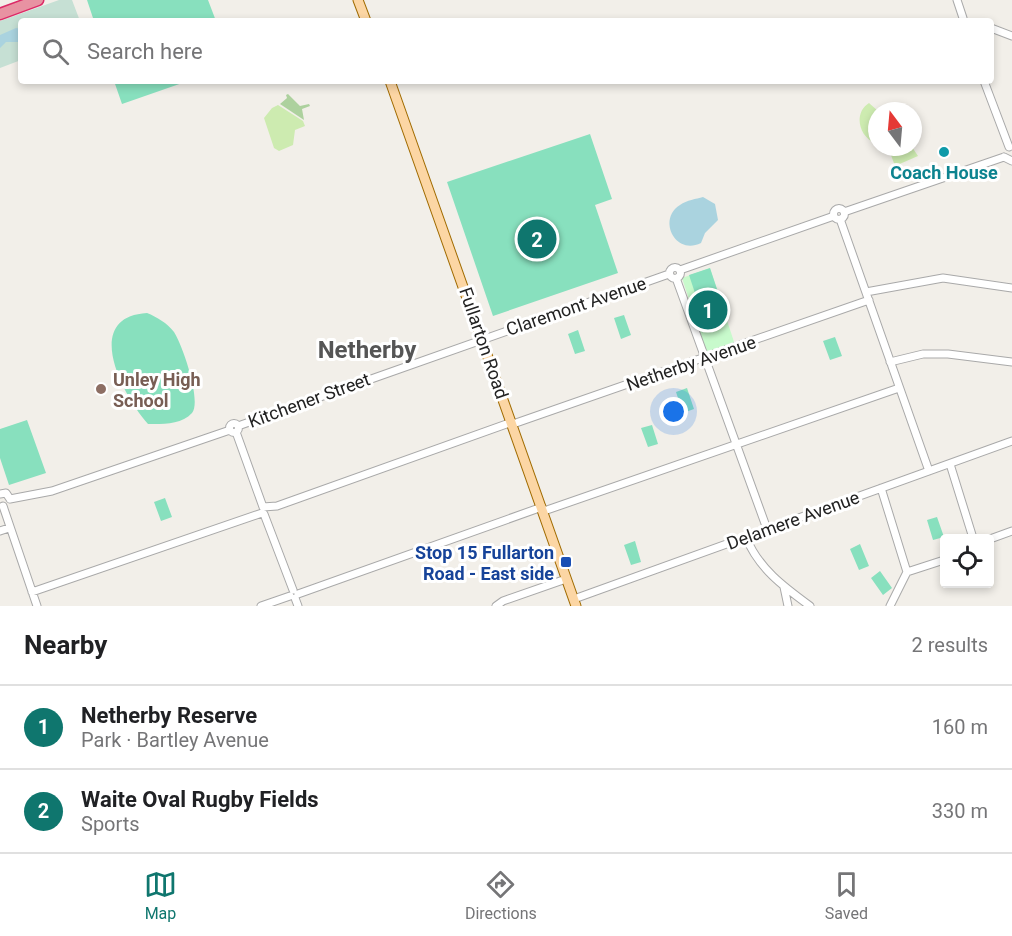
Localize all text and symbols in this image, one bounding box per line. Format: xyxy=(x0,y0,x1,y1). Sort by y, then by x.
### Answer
search box xyxy=(18,18,994,84)
icon: search xyxy=(39,35,72,68)
text: Search here xyxy=(87,39,203,64)
north arrow xyxy=(868,102,922,156)
marker: Coach House xyxy=(937,145,951,159)
place label: Coach House xyxy=(890,162,998,183)
pin: 2 xyxy=(518,216,556,262)
street label: Claremont Avenue xyxy=(503,272,649,340)
street label: Fullarton Road xyxy=(455,285,513,401)
pin: 1 xyxy=(688,288,728,332)
street label: Netherby Avenue xyxy=(623,331,759,395)
district label: Netherby xyxy=(318,336,417,364)
street label: Kitchener Street xyxy=(245,368,373,432)
place label: Unley High School xyxy=(113,369,201,411)
marker: Unley High School xyxy=(94,382,108,396)
your location xyxy=(659,397,688,426)
street label: Delamere Avenue xyxy=(724,486,862,554)
map controls xyxy=(940,534,994,588)
button: locate xyxy=(940,534,994,588)
place label: Stop 15 Fullarton Road - East side xyxy=(415,542,554,584)
marker: Stop 15 Fullarton Road - East side xyxy=(559,555,573,569)
text: Nearby xyxy=(24,630,107,660)
text: 2 results xyxy=(912,633,988,657)
text: Netherby Reserve xyxy=(81,703,257,728)
text: 1 xyxy=(38,715,49,739)
text: 160 m xyxy=(932,715,988,739)
text: Park · Bartley Avenue xyxy=(81,728,269,752)
text: Waite Oval Rugby Fields xyxy=(81,787,319,812)
text: 2 xyxy=(38,799,49,823)
text: 330 m xyxy=(932,799,988,823)
text: Sports xyxy=(81,812,140,836)
tab: Map xyxy=(144,868,177,923)
tab: Directions xyxy=(465,868,537,923)
tab: Saved xyxy=(825,868,868,923)

